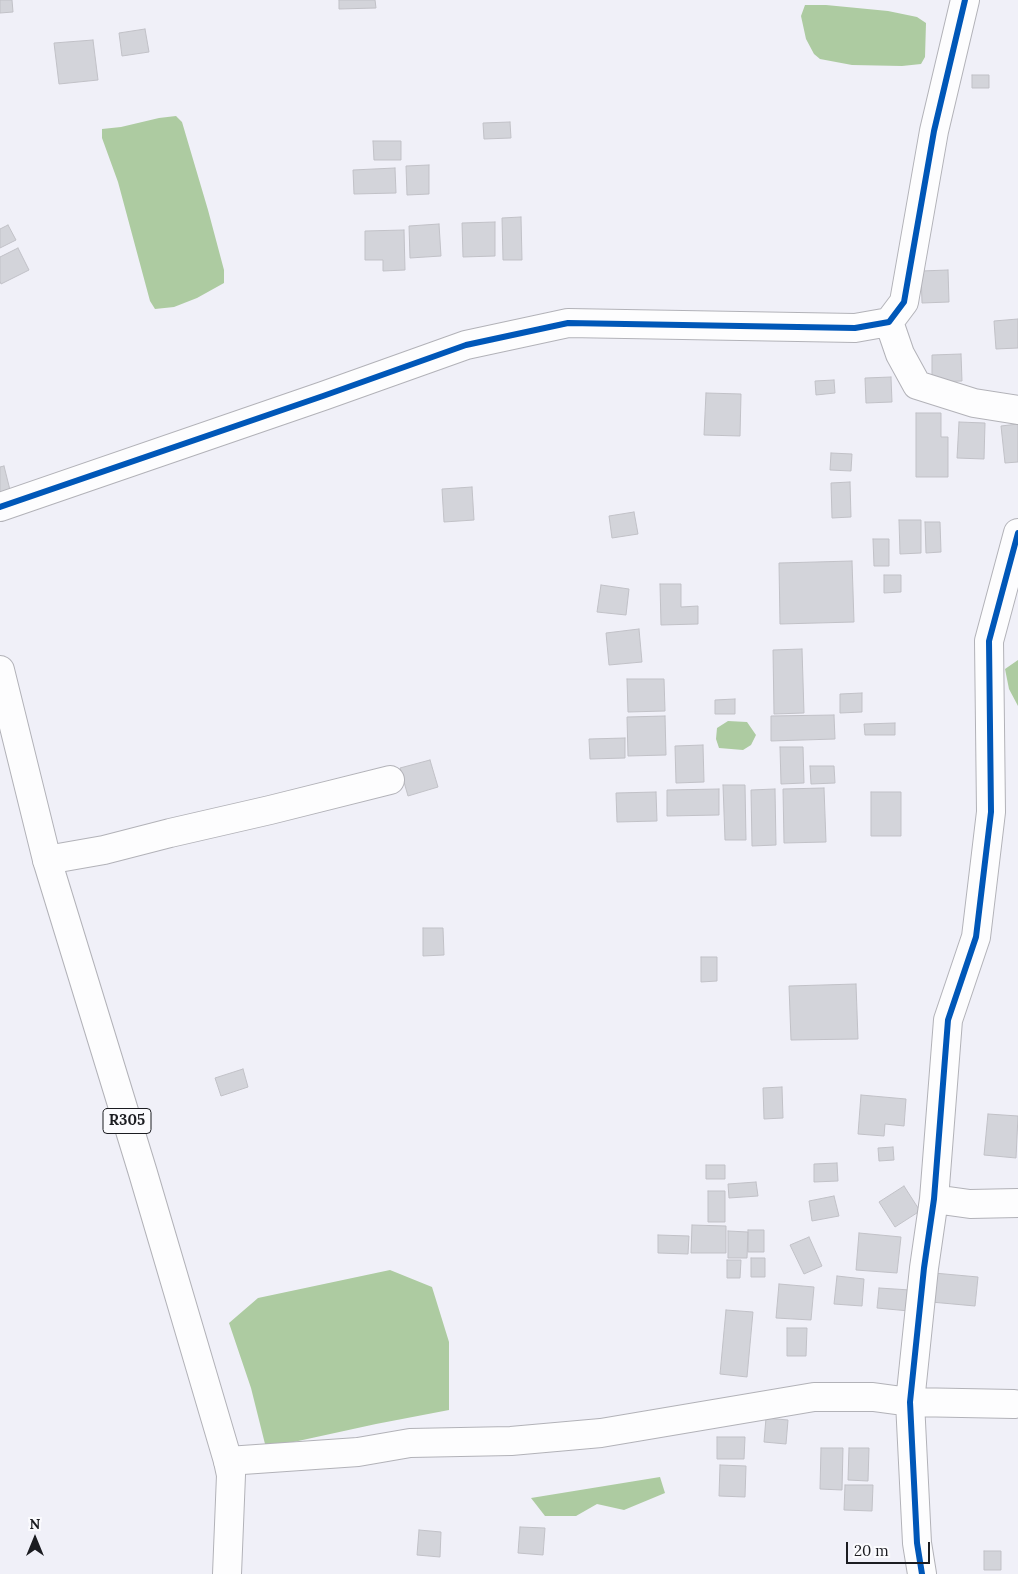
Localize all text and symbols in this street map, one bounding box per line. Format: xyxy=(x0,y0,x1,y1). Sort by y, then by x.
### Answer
road number: R305 xyxy=(103,1108,151,1134)
north arrow xyxy=(10,1514,60,1564)
text: N xyxy=(30,1515,40,1533)
scale bar xyxy=(848,1532,932,1564)
text: 20 m xyxy=(854,1541,889,1560)

